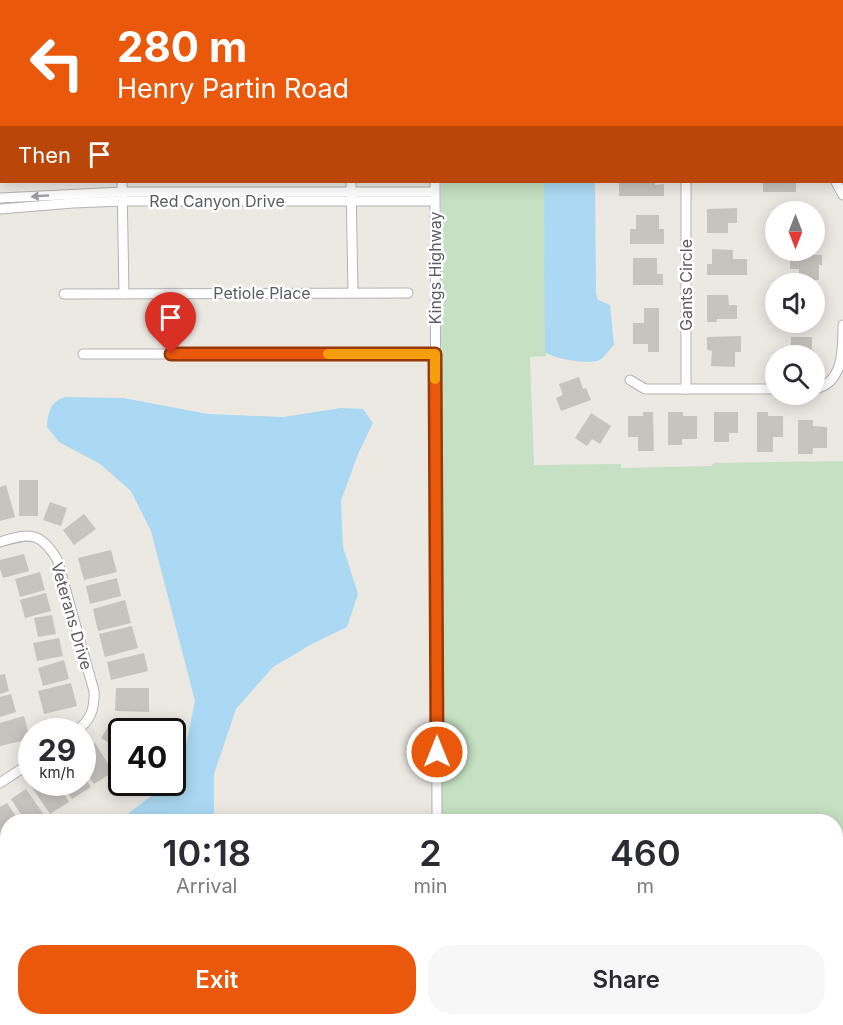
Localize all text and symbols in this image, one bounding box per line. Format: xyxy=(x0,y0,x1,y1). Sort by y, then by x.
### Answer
text: 280 m xyxy=(117,21,247,72)
icon: left xyxy=(18,24,96,102)
text: Henry Partin Road xyxy=(117,72,349,105)
icon: arrive xyxy=(83,138,116,171)
text: Then xyxy=(18,142,71,168)
one-way arrow xyxy=(31,191,50,201)
street label: Red Canyon Drive xyxy=(149,191,285,211)
north arrow xyxy=(765,201,825,261)
map controls xyxy=(765,201,825,405)
street label: Kings Highway xyxy=(425,212,445,324)
street label: Gants Circle xyxy=(676,239,696,331)
button: sound xyxy=(765,273,825,333)
street label: Petiole Place xyxy=(213,283,311,303)
pin xyxy=(145,292,196,354)
icon: arrive xyxy=(154,301,187,334)
button: search xyxy=(765,345,825,405)
street label: Veterans Drive xyxy=(47,560,97,672)
speed limit sign: 40 xyxy=(108,718,186,796)
position arrow xyxy=(405,720,469,784)
text: 29 xyxy=(38,732,76,768)
text: km/h xyxy=(39,763,75,782)
text: 10:18 xyxy=(162,831,251,875)
text: 2 xyxy=(419,831,442,875)
text: 460 xyxy=(610,831,681,875)
text: Arrival xyxy=(176,874,237,898)
text: min xyxy=(413,874,448,898)
text: m xyxy=(637,874,654,898)
button: Exit xyxy=(18,945,416,1014)
button: Share xyxy=(428,945,825,1014)

